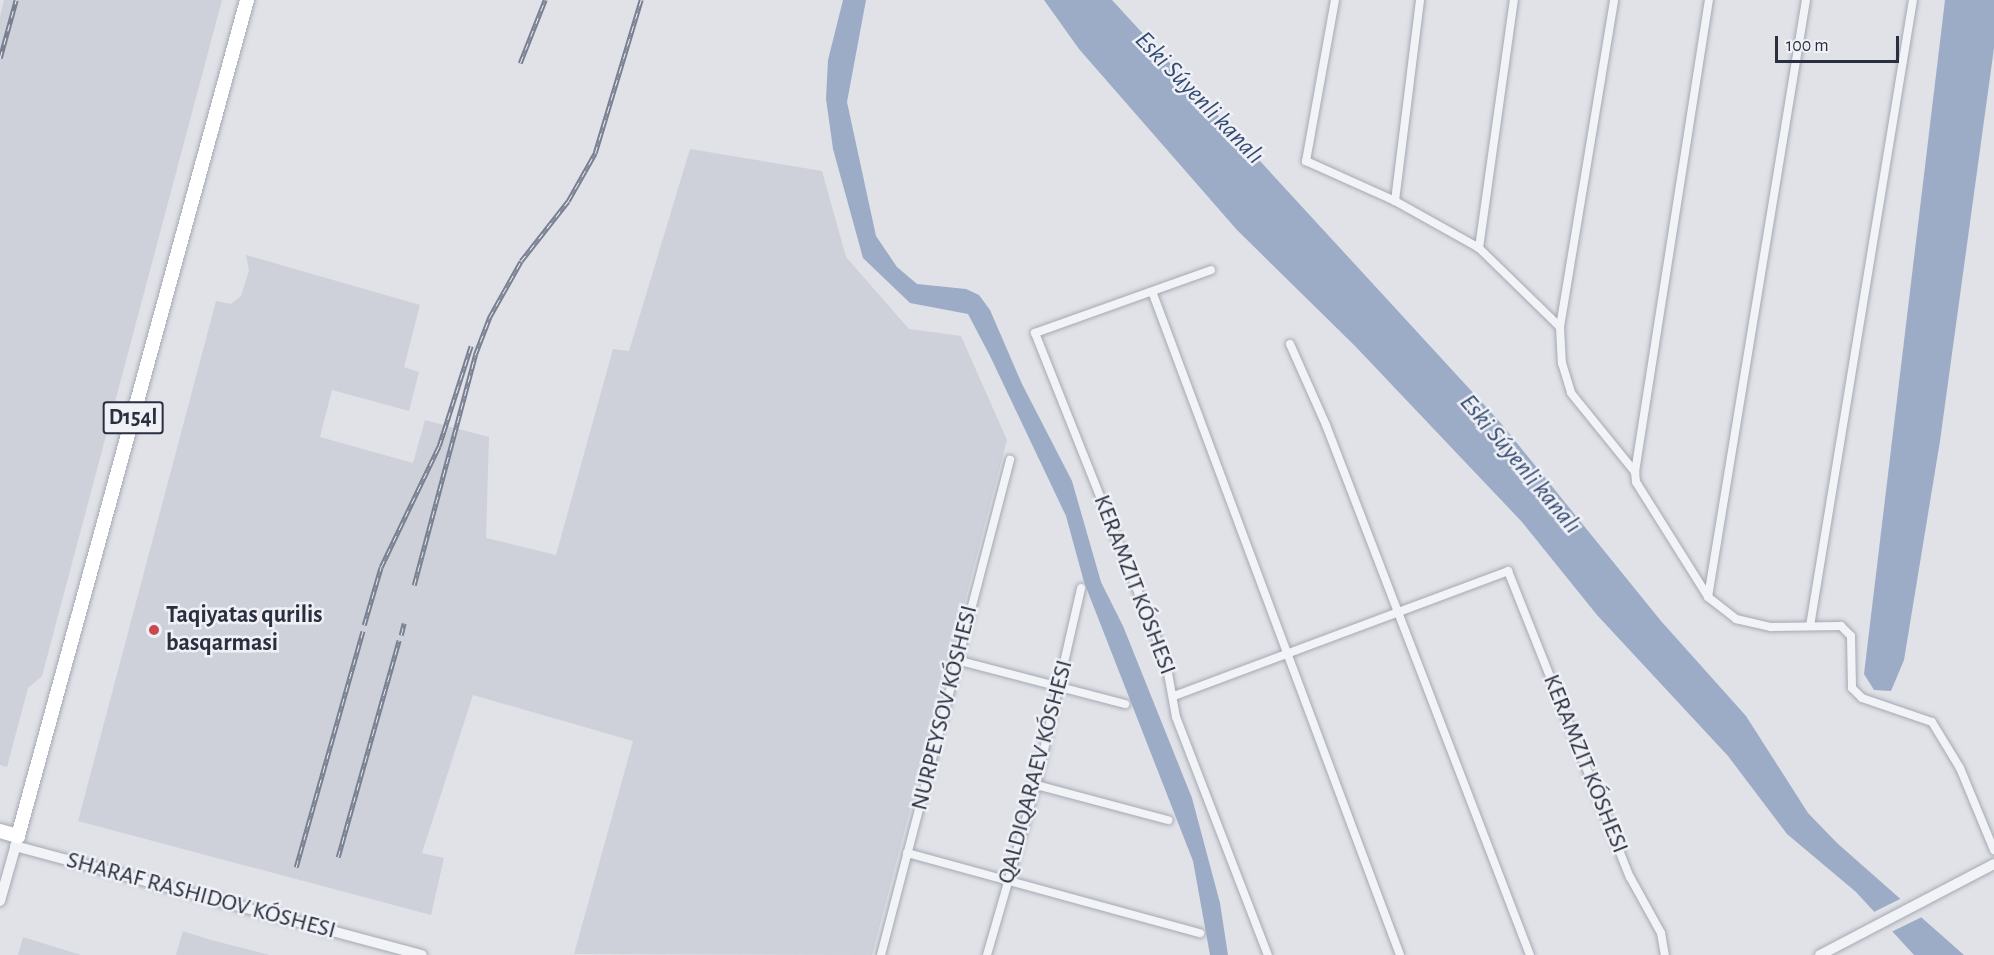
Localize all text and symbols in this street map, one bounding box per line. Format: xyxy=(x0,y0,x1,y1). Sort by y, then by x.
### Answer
scale bar xyxy=(1778,24,1902,62)
water label: Eski Súyenli kanalı xyxy=(1128,25,1270,171)
text: 100 m xyxy=(1786,37,1829,55)
water label: Eski Súyenli kanalı xyxy=(1453,388,1587,540)
road number: D154l xyxy=(102,399,164,437)
street label: KERAMZIT KÓSHESI xyxy=(1086,491,1182,679)
place label: Taqiyatas qurilis basqarmasi xyxy=(166,602,323,658)
street label: NURPEYSOV KÓSHESI xyxy=(906,603,984,813)
marker: Taqiyatas qurilis basqarmasi xyxy=(147,623,161,637)
street label: QALDIQARAEV KÓSHESI xyxy=(992,657,1080,887)
street label: KERAMZIT KÓSHESI xyxy=(1536,670,1634,858)
street label: SHARAF RASHIDOV KÓSHESI xyxy=(63,846,339,946)

